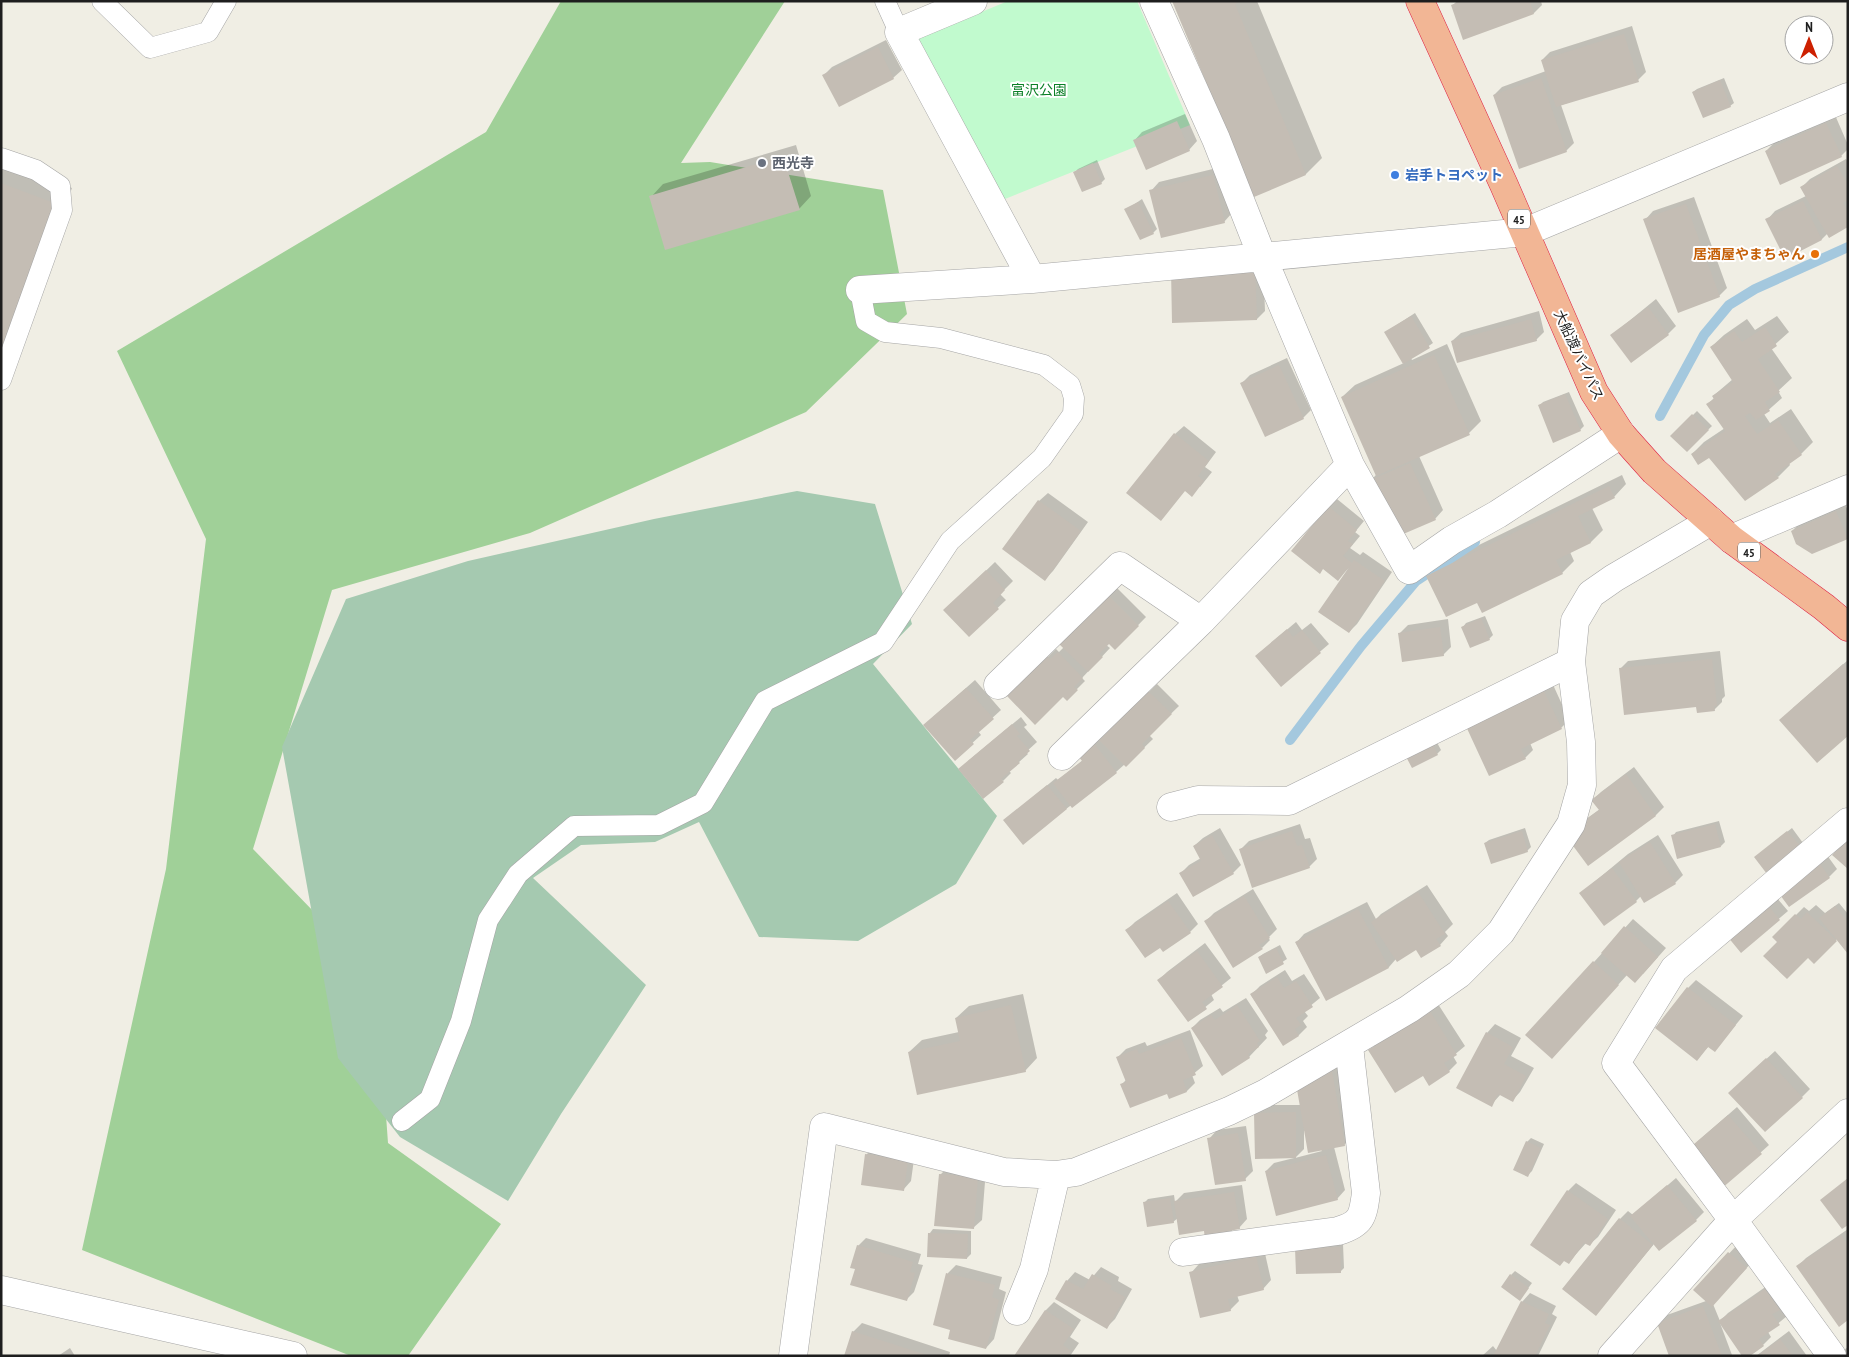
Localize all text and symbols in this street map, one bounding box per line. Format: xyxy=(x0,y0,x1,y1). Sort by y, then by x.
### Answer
north arrow xyxy=(1784,15,1834,65)
text: N xyxy=(1805,18,1813,36)
park label: 富沢公園 xyxy=(1011,81,1067,99)
place label: 西光寺 xyxy=(772,154,814,172)
marker: 西光寺 xyxy=(756,157,768,169)
place label: 岩手トヨペット xyxy=(1405,166,1503,184)
marker: 岩手トヨペット xyxy=(1389,169,1401,181)
road number: 45 xyxy=(1508,210,1530,228)
place label: 居酒屋やまちゃん xyxy=(1693,245,1805,263)
marker: 居酒屋やまちゃん xyxy=(1809,248,1821,260)
street label: 大船渡バイパス xyxy=(1550,307,1608,403)
road number: 45 xyxy=(1738,542,1760,562)

